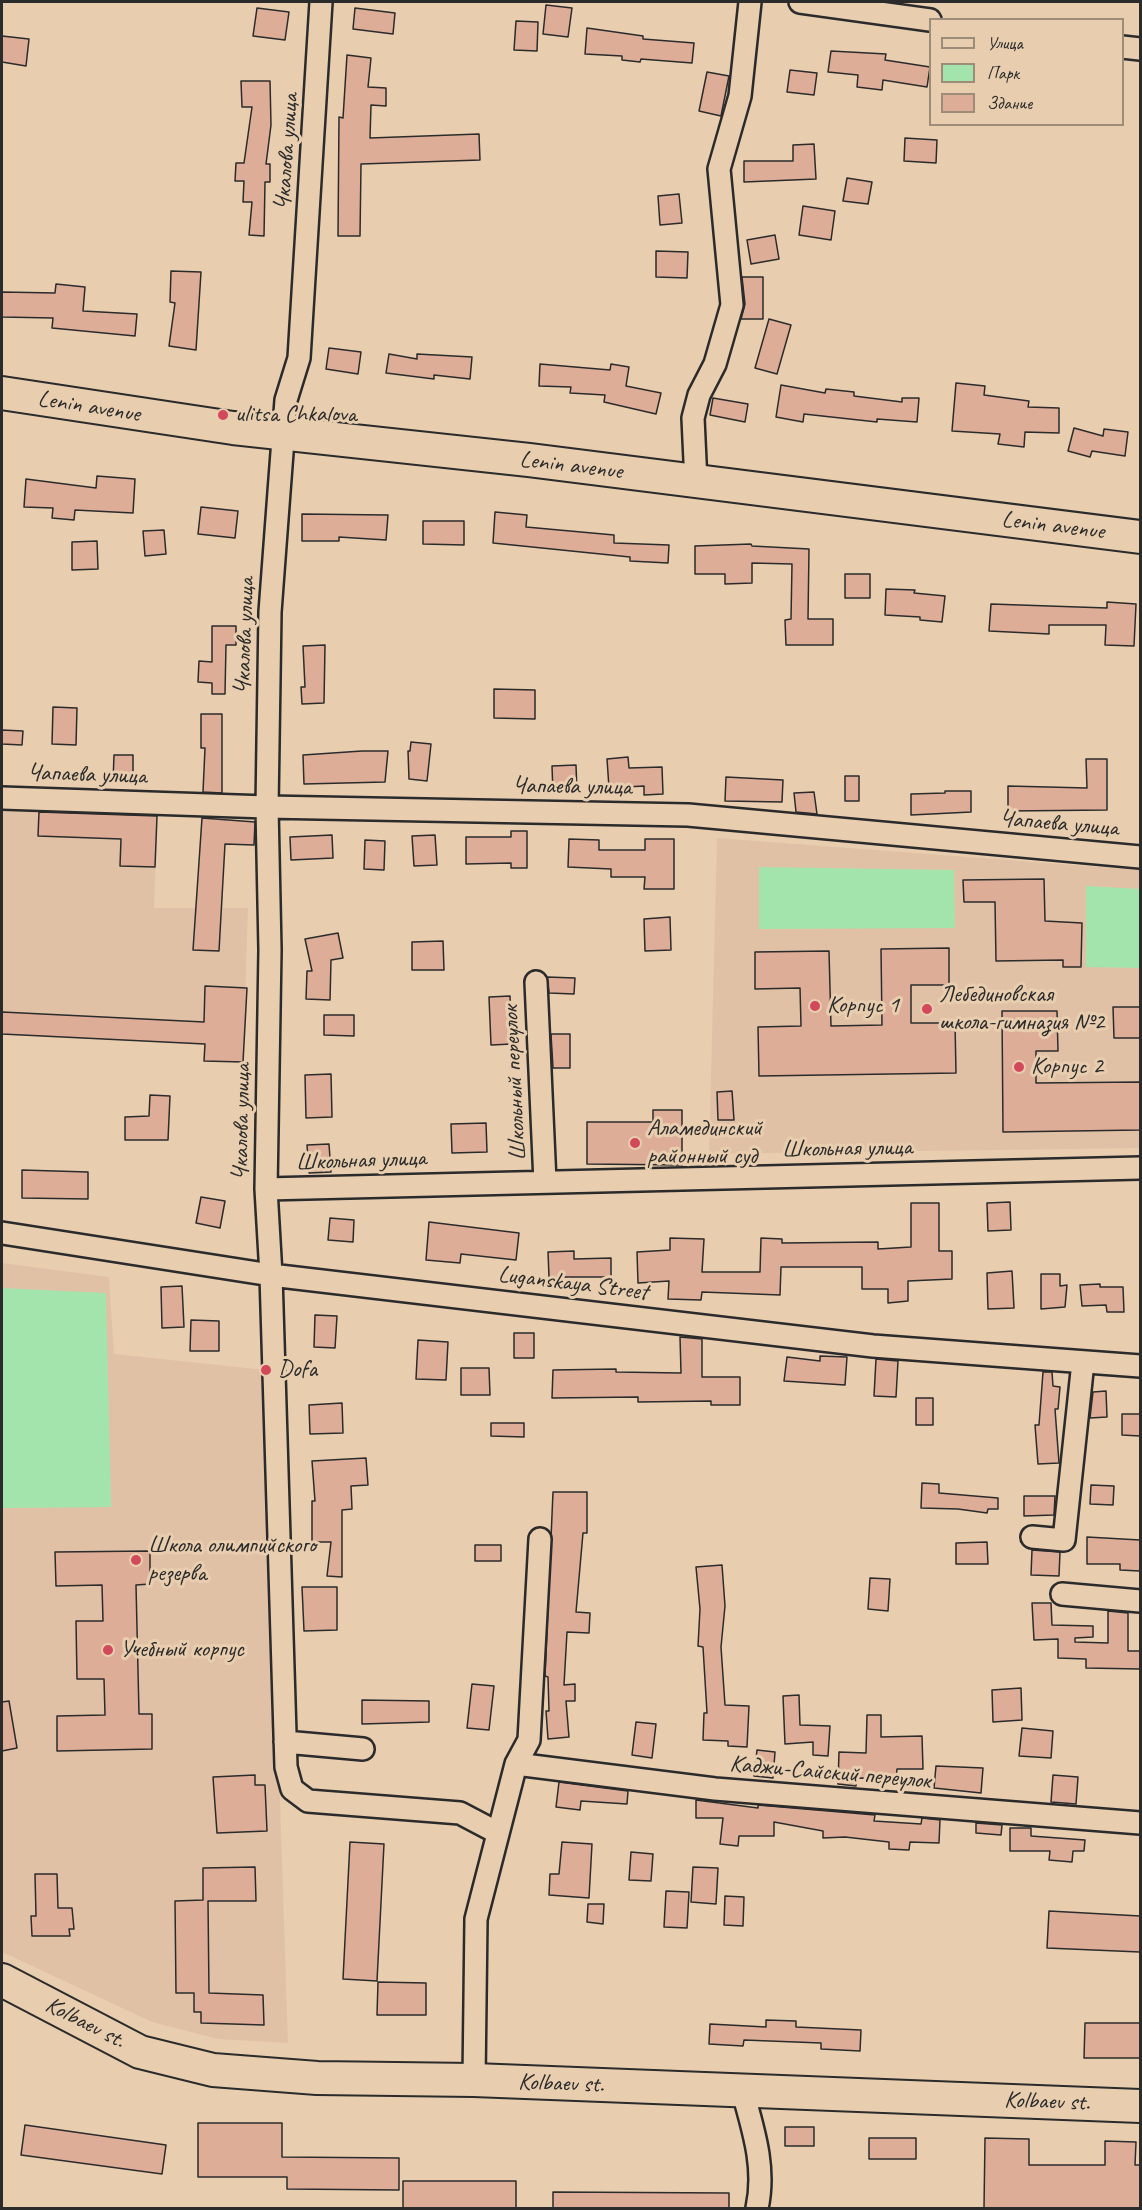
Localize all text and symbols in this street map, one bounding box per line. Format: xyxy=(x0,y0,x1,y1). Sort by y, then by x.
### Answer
legend xyxy=(929,18,1124,126)
text: Улица xyxy=(987,32,1023,54)
text: Парк xyxy=(987,62,1019,84)
text: Здание xyxy=(987,92,1032,114)
street label: Чкалова улица xyxy=(269,93,305,211)
street label: Lenin avenue xyxy=(36,385,142,429)
place label: ulitsa Chkalova xyxy=(235,401,356,429)
marker: ulitsa Chkalova xyxy=(216,408,230,422)
street label: Lenin avenue xyxy=(518,445,624,487)
street label: Lenin avenue xyxy=(1000,505,1106,547)
street label: Чкалова улица xyxy=(229,577,261,695)
street label: Чапаева улица xyxy=(27,759,147,791)
street label: Чапаева улица xyxy=(512,772,632,802)
street label: Чапаева улица xyxy=(998,804,1120,844)
place label: Лебединовская школа-гимназия №2 xyxy=(939,981,1104,1037)
place label: Корпус 1 xyxy=(827,992,899,1020)
marker: Корпус 1 xyxy=(808,999,822,1013)
marker: Лебединовская школа-гимназия №2 xyxy=(920,1002,934,1016)
street label: Школьный переулок xyxy=(497,1005,533,1161)
place label: Корпус 2 xyxy=(1031,1053,1103,1081)
marker: Корпус 2 xyxy=(1012,1060,1026,1074)
street label: Чкалова улица xyxy=(227,1063,257,1181)
place label: Аламединский районный суд xyxy=(647,1115,762,1171)
street label: Школьная улица xyxy=(782,1133,912,1165)
marker: Аламединский районный суд xyxy=(628,1136,642,1150)
street label: Школьная улица xyxy=(295,1144,427,1178)
street label: Luganskaya Street xyxy=(496,1261,650,1307)
place label: Dofa xyxy=(278,1356,317,1384)
marker: Dofa xyxy=(259,1363,273,1377)
place label: Школа олимпийского резерва xyxy=(148,1532,316,1588)
marker: Школа олимпийского резерва xyxy=(129,1553,143,1567)
place label: Учебный корпус xyxy=(120,1636,244,1664)
marker: Учебный корпус xyxy=(101,1643,115,1657)
street label: Каджи-Сайский переулок xyxy=(728,1750,932,1796)
street label: Kolbaev st. xyxy=(40,1991,130,2055)
street label: Kolbaev st. xyxy=(518,2068,604,2100)
street label: Kolbaev st. xyxy=(1004,2086,1090,2118)

